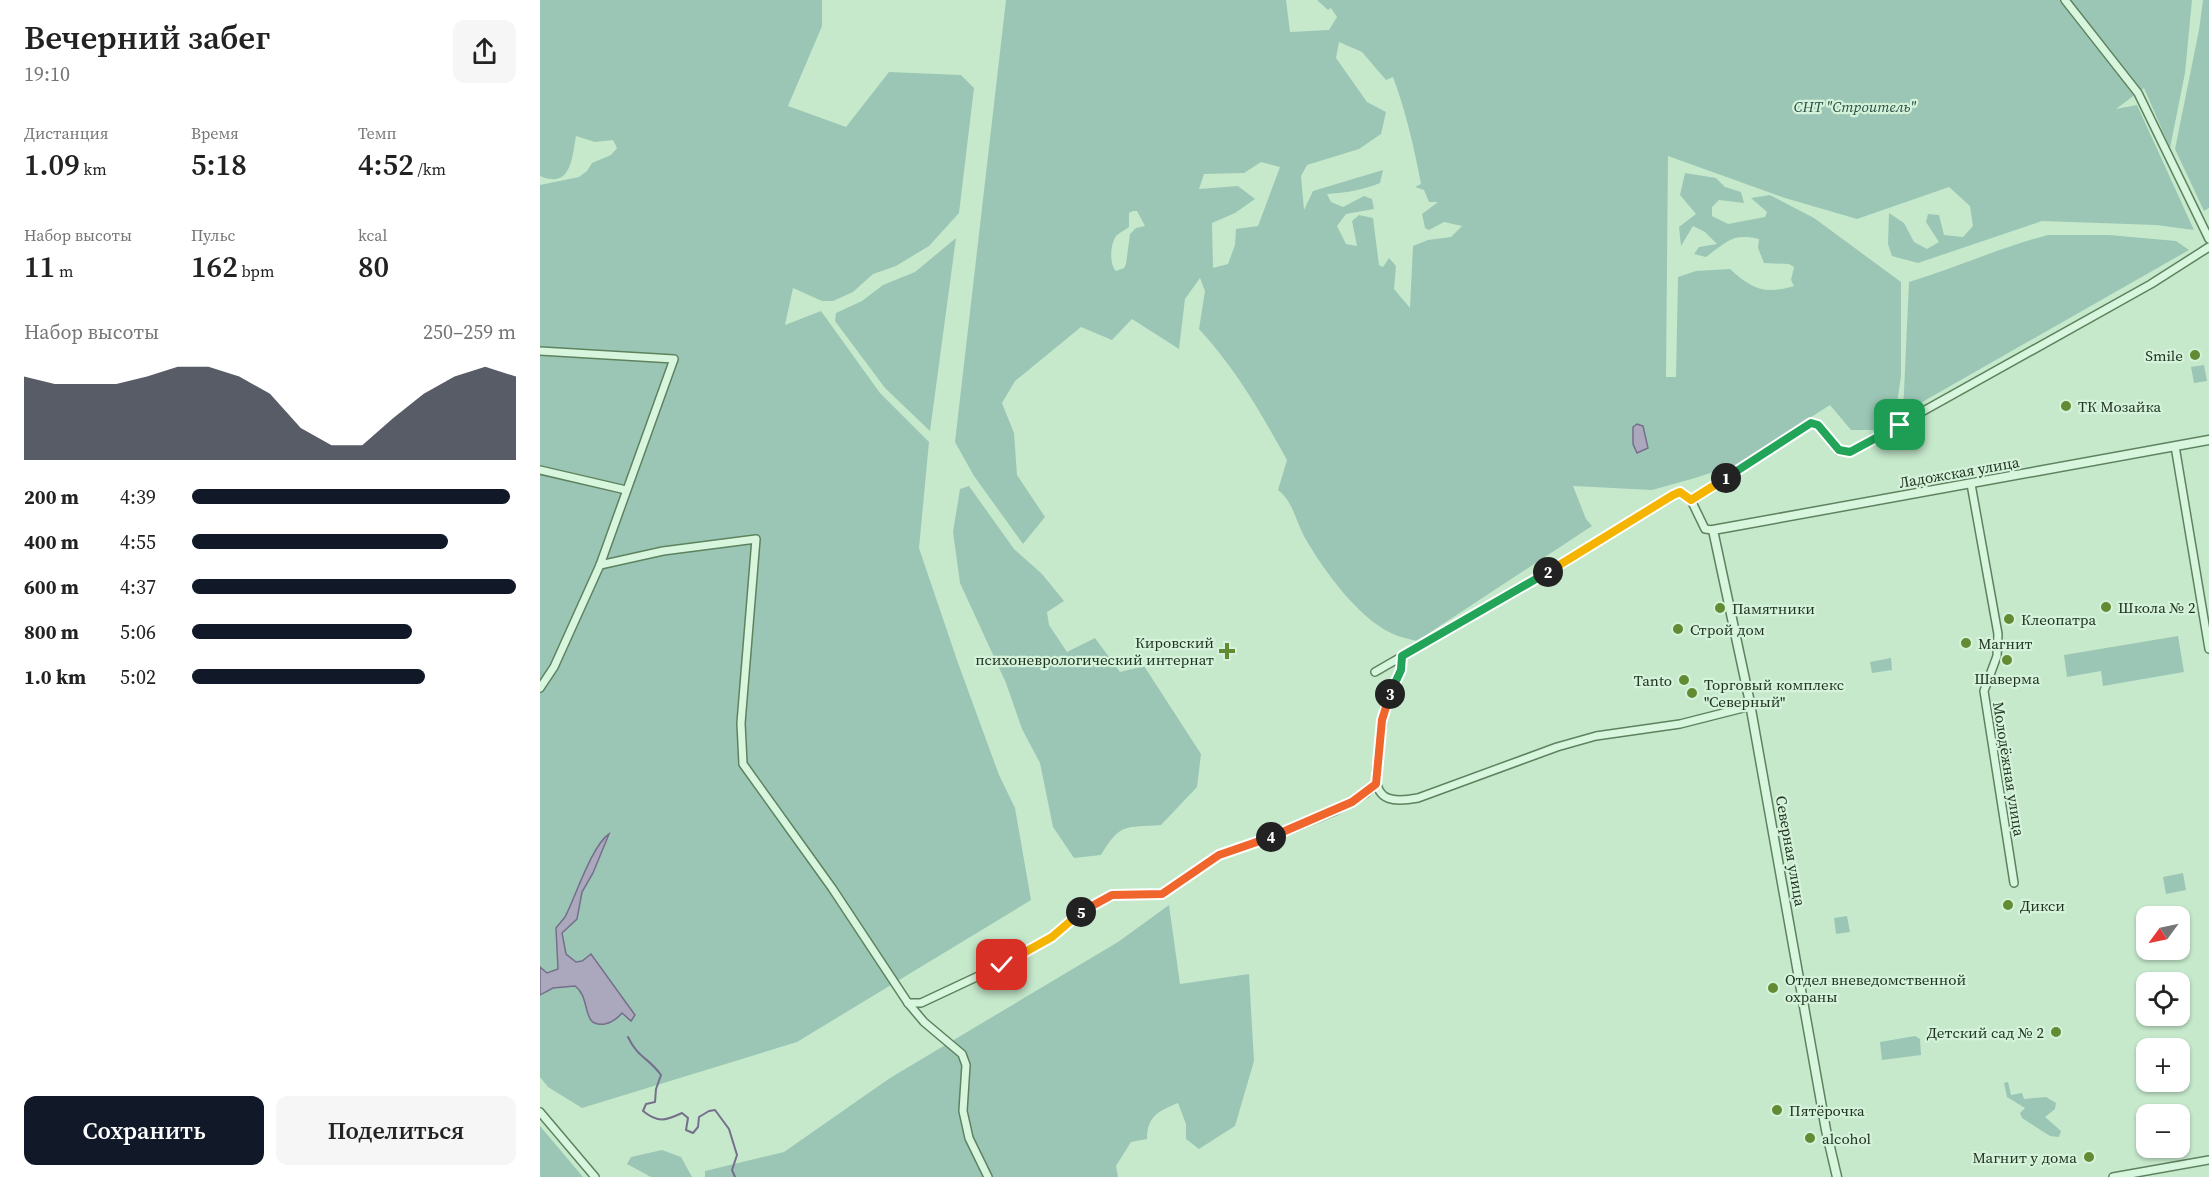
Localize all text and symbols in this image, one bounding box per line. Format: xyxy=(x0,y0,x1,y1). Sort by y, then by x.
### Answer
text: Вечерний забег xyxy=(24,15,270,60)
button: share xyxy=(453,20,516,83)
text: 19:10 xyxy=(24,60,70,88)
park label: СНТ "Строитель" xyxy=(1794,96,1917,117)
text: Дистанция xyxy=(24,122,108,144)
text: Время xyxy=(191,122,239,144)
text: Темп xyxy=(358,122,397,144)
text: 1.09 xyxy=(24,144,80,185)
text: 5:18 xyxy=(191,144,247,185)
text: 4:52 xyxy=(358,144,414,185)
text: km xyxy=(80,158,107,180)
text: /km xyxy=(414,158,446,180)
text: Набор высоты xyxy=(24,224,132,246)
text: Пульс xyxy=(191,224,235,246)
text: kcal xyxy=(358,224,387,246)
text: 11 xyxy=(24,246,55,287)
text: 162 xyxy=(191,246,238,287)
text: 80 xyxy=(358,246,389,287)
text: m xyxy=(55,260,73,282)
text: bpm xyxy=(238,260,274,282)
text: Набор высоты xyxy=(24,318,159,346)
text: 250–259 m xyxy=(423,318,516,346)
place label: Smile xyxy=(2145,345,2183,366)
marker: Smile xyxy=(2188,348,2202,362)
place label: ТК Мозайка xyxy=(2078,396,2162,417)
pin xyxy=(1874,399,1925,450)
marker: ТК Мозайка xyxy=(2059,399,2073,413)
icon: arrive xyxy=(1883,408,1916,441)
street label: Ладожская улица xyxy=(1897,451,2021,493)
pin: 1 xyxy=(1711,463,1741,493)
text: 1 xyxy=(1722,467,1730,489)
text: 200 m xyxy=(24,483,79,511)
text: 4:39 xyxy=(120,483,156,511)
text: 400 m xyxy=(24,528,79,556)
text: 4:55 xyxy=(120,528,156,556)
pin: 2 xyxy=(1533,557,1563,587)
text: 2 xyxy=(1544,561,1552,583)
text: 600 m xyxy=(24,573,79,601)
text: 4:37 xyxy=(120,573,156,601)
place label: Школа № 2 xyxy=(2118,597,2196,618)
place label: Памятники xyxy=(1732,598,1815,619)
marker: Школа № 2 xyxy=(2099,600,2113,614)
marker: Памятники xyxy=(1713,601,1727,615)
place label: Клеопатра xyxy=(2021,609,2097,630)
marker: Клеопатра xyxy=(2002,612,2016,626)
text: 800 m xyxy=(24,618,79,646)
text: 5:06 xyxy=(120,618,156,646)
place label: Строй дом xyxy=(1690,619,1765,640)
marker: Строй дом xyxy=(1671,622,1685,636)
place label: Кировский психоневрологический интернат xyxy=(975,632,1214,670)
place label: Магнит xyxy=(1978,633,2033,654)
marker: Магнит xyxy=(1959,636,1973,650)
marker: Кировский психоневрологический интернат xyxy=(1218,642,1236,660)
marker: Шаверма xyxy=(2000,653,2014,667)
text: 1.0 km xyxy=(24,663,86,691)
text: 5:02 xyxy=(120,663,156,691)
place label: Шаверма xyxy=(1974,668,2040,689)
place label: Tanto xyxy=(1634,670,1672,691)
marker: Tanto xyxy=(1677,673,1691,687)
place label: Торговый комплекс "Северный" xyxy=(1704,674,1844,712)
pin: 3 xyxy=(1375,679,1405,709)
text: 3 xyxy=(1386,683,1394,705)
marker: Торговый комплекс "Северный" xyxy=(1685,686,1699,700)
street label: Молодёжная улица xyxy=(1988,700,2030,838)
street label: Северная улица xyxy=(1771,794,1811,908)
pin: 4 xyxy=(1256,822,1286,852)
text: 4 xyxy=(1267,826,1275,848)
place label: Дикси xyxy=(2020,895,2065,916)
pin: 5 xyxy=(1066,897,1096,927)
marker: Дикси xyxy=(2001,898,2015,912)
text: 5 xyxy=(1077,901,1085,923)
north arrow xyxy=(2136,906,2190,960)
map controls xyxy=(2136,906,2190,1158)
pin xyxy=(976,939,1027,990)
icon: check xyxy=(985,948,1018,981)
place label: Отдел вневедомственной охраны xyxy=(1785,969,1966,1007)
button: locate xyxy=(2136,972,2190,1026)
marker: Отдел вневедомственной охраны xyxy=(1766,981,1780,995)
place label: Детский сад № 2 xyxy=(1927,1022,2044,1043)
marker: Детский сад № 2 xyxy=(2049,1025,2063,1039)
button: + xyxy=(2136,1038,2190,1092)
button: Сохранить xyxy=(24,1096,264,1165)
button: Поделиться xyxy=(276,1096,516,1165)
place label: Пятёрочка xyxy=(1789,1100,1865,1121)
marker: Пятёрочка xyxy=(1770,1103,1784,1117)
button: − xyxy=(2136,1104,2190,1158)
place label: alcohol xyxy=(1822,1128,1872,1149)
marker: alcohol xyxy=(1803,1131,1817,1145)
place label: Магнит у дома xyxy=(1972,1147,2077,1168)
marker: Магнит у дома xyxy=(2082,1150,2096,1164)

